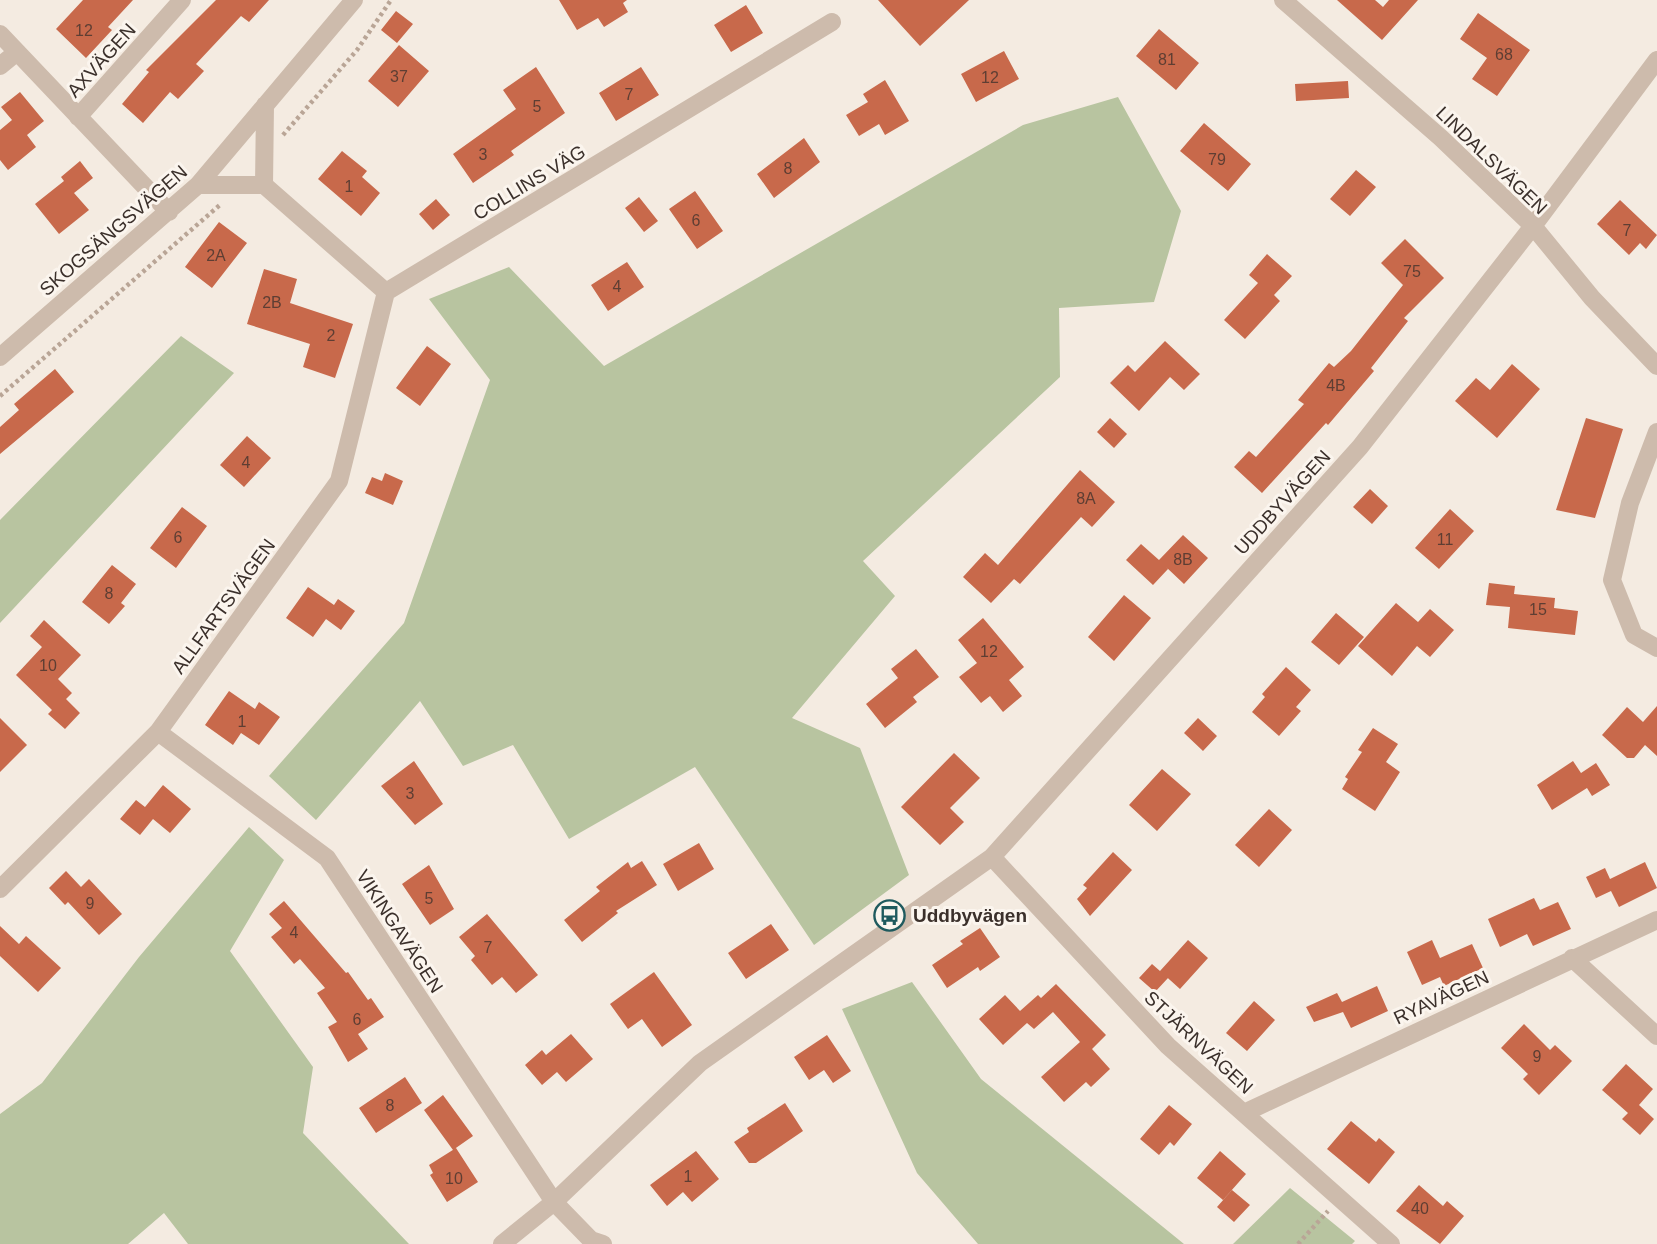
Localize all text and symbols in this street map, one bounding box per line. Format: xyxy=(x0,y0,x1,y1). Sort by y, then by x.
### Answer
street label: AXVÄGEN xyxy=(63,19,140,101)
house number: 12 xyxy=(75,22,93,39)
house number: 68 xyxy=(1495,46,1513,63)
house number: 81 xyxy=(1158,51,1176,68)
house number: 37 xyxy=(390,68,408,85)
house number: 12 xyxy=(981,69,999,86)
house number: 7 xyxy=(625,86,634,103)
house number: 5 xyxy=(533,98,542,115)
street label: LINDALSVÄGEN xyxy=(1432,102,1551,219)
street label: COLLINS VÄG xyxy=(470,141,589,224)
house number: 3 xyxy=(479,146,488,163)
house number: 79 xyxy=(1208,151,1226,168)
house number: 8 xyxy=(784,160,793,177)
street label: SKOGSÄNGSVÄGEN xyxy=(36,161,191,300)
house number: 1 xyxy=(345,178,354,195)
house number: 6 xyxy=(692,212,701,229)
house number: 7 xyxy=(1623,222,1632,239)
house number: 2A xyxy=(206,247,226,264)
house number: 75 xyxy=(1403,263,1421,280)
house number: 4 xyxy=(613,278,622,295)
house number: 2B xyxy=(262,294,282,311)
house number: 2 xyxy=(327,327,336,344)
house number: 4B xyxy=(1326,377,1346,394)
street label: UDDBYVÄGEN xyxy=(1230,446,1335,559)
house number: 4 xyxy=(242,454,251,471)
house number: 8A xyxy=(1076,490,1096,507)
house number: 6 xyxy=(174,529,183,546)
house number: 11 xyxy=(1437,531,1453,548)
street label: ALLFARTSVÄGEN xyxy=(168,535,279,678)
house number: 8B xyxy=(1173,551,1193,568)
house number: 8 xyxy=(105,585,114,602)
house number: 15 xyxy=(1529,601,1547,618)
house number: 12 xyxy=(980,643,998,660)
house number: 10 xyxy=(39,657,57,674)
house number: 1 xyxy=(238,713,247,730)
house number: 3 xyxy=(406,785,415,802)
street label: VIKINGAVÄGEN xyxy=(352,866,447,997)
house number: 5 xyxy=(425,890,434,907)
house number: 9 xyxy=(86,895,95,912)
bus stop icon: Uddbyvägen xyxy=(873,898,907,932)
place label: Uddbyvägen xyxy=(913,905,1027,926)
house number: 4 xyxy=(290,924,299,941)
house number: 7 xyxy=(484,939,493,956)
street label: RYAVÄGEN xyxy=(1390,966,1492,1029)
street label: STJÄRNVÄGEN xyxy=(1140,987,1257,1098)
house number: 6 xyxy=(353,1011,362,1028)
house number: 9 xyxy=(1533,1048,1542,1065)
house number: 8 xyxy=(386,1097,395,1114)
house number: 1 xyxy=(684,1168,693,1185)
house number: 10 xyxy=(445,1170,463,1187)
house number: 40 xyxy=(1411,1200,1429,1217)

